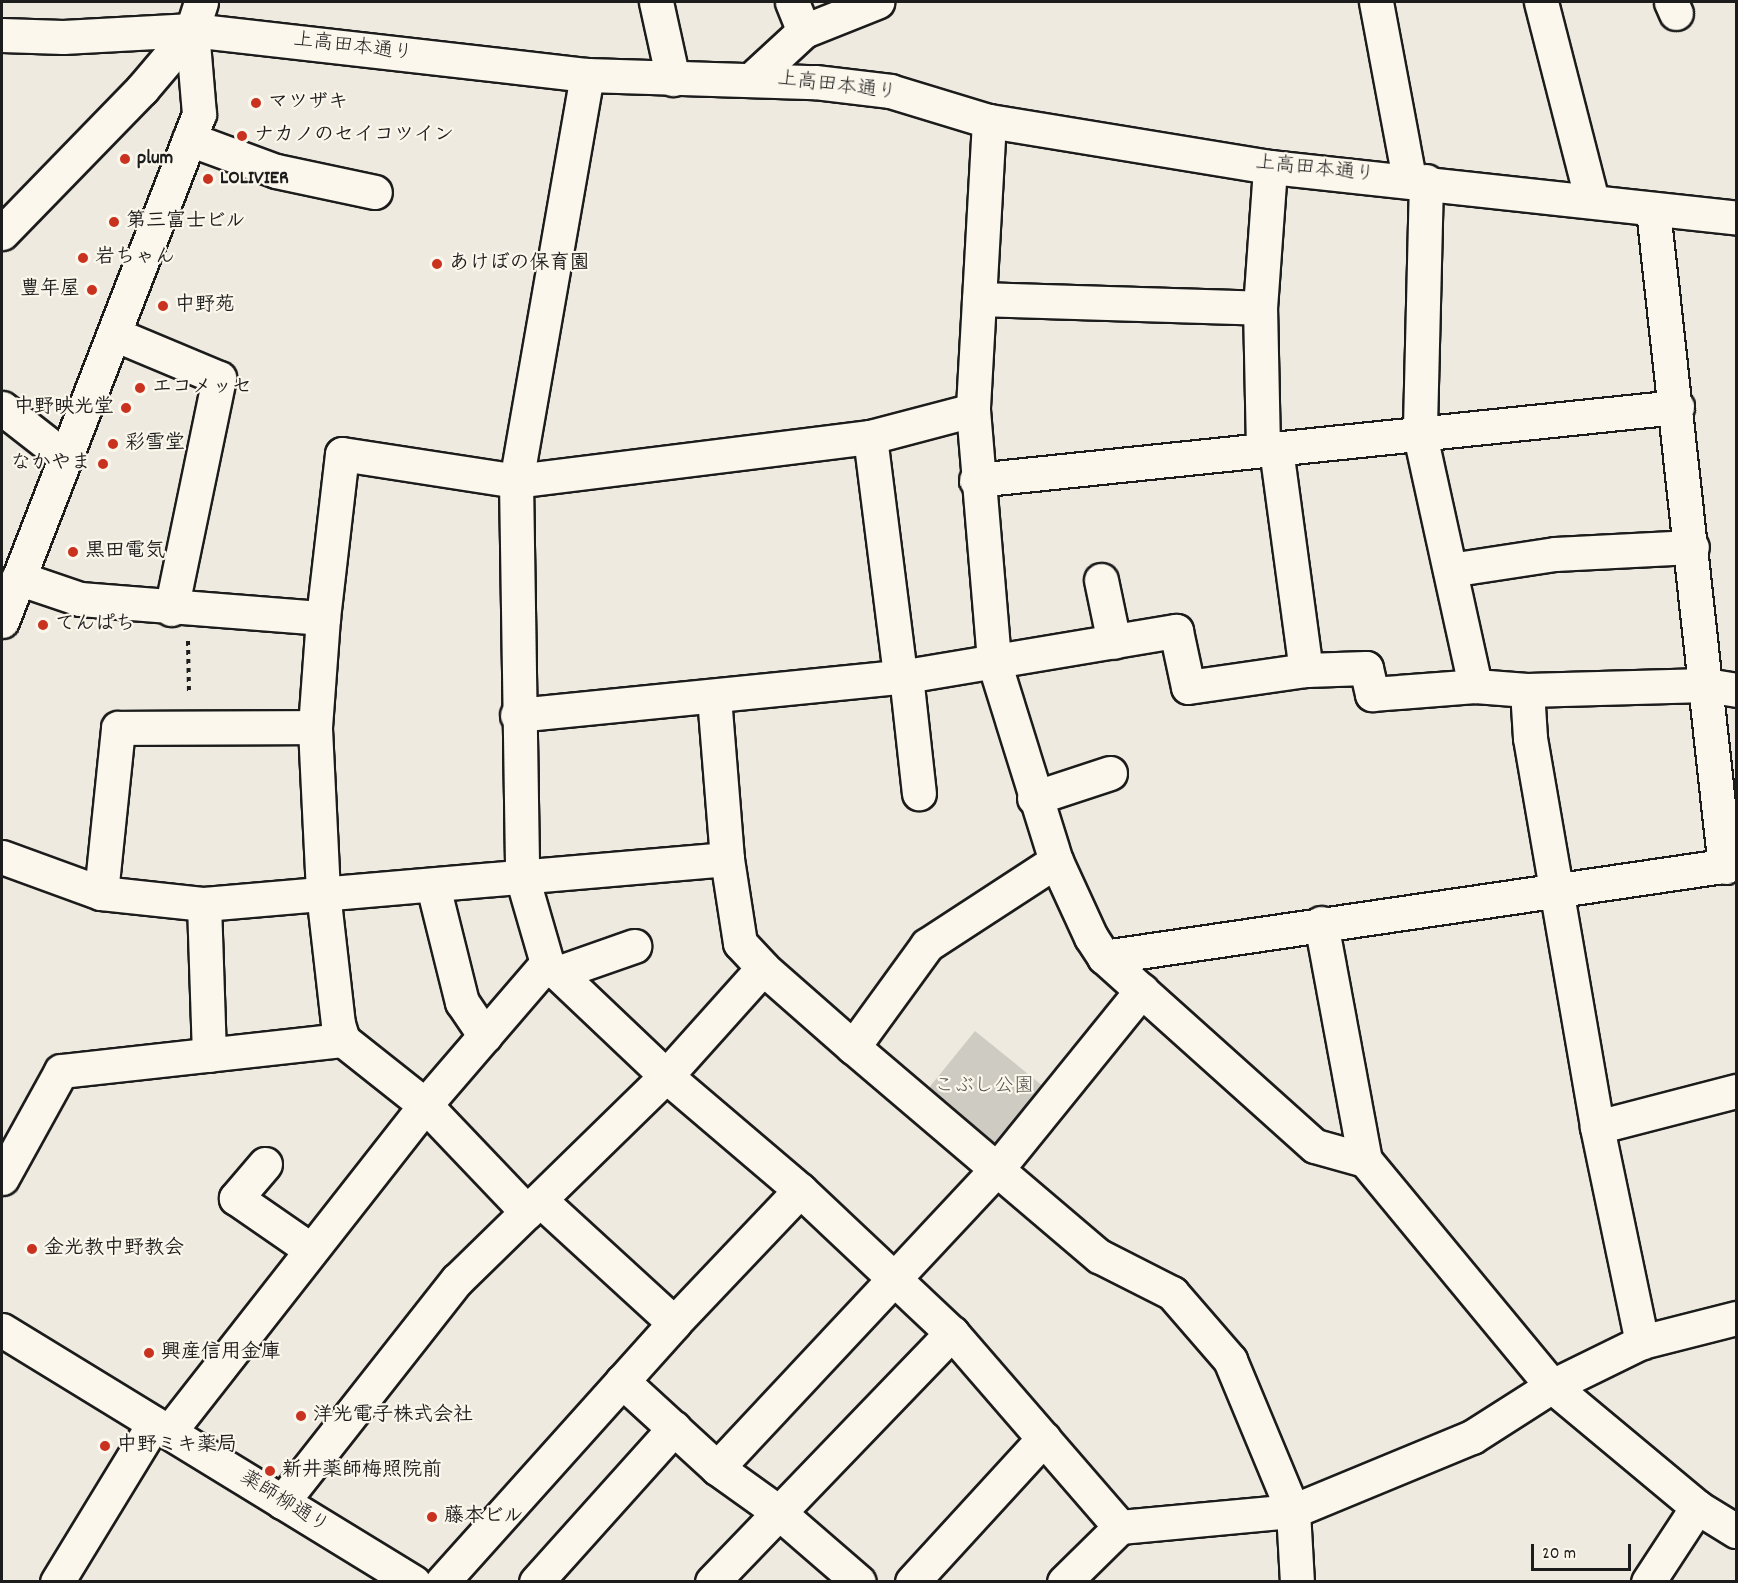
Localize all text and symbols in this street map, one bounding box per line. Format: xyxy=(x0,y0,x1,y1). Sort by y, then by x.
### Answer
street label: 上高田本通り xyxy=(292,29,414,67)
street label: 上高田本通り xyxy=(776,68,898,106)
place label: マツザキ xyxy=(268,91,348,115)
marker: マツザキ xyxy=(249,96,263,110)
place label: ナカノのセイコツイン xyxy=(254,124,454,148)
marker: ナカノのセイコツイン xyxy=(235,129,249,143)
place label: plum xyxy=(137,147,173,171)
marker: plum xyxy=(118,152,132,166)
street label: 上高田本通り xyxy=(1254,152,1376,188)
place label: LOLIVIER xyxy=(220,167,289,191)
marker: LOLIVIER xyxy=(201,172,215,186)
place label: 第三富士ビル xyxy=(126,210,246,234)
marker: 第三富士ビル xyxy=(107,215,121,229)
place label: 岩ちゃん xyxy=(95,246,175,270)
marker: 岩ちゃん xyxy=(76,251,90,265)
place label: あけぼの保育園 xyxy=(449,252,589,276)
marker: あけぼの保育園 xyxy=(430,257,444,271)
place label: 豊年屋 xyxy=(20,278,80,302)
marker: 豊年屋 xyxy=(85,283,99,297)
place label: 中野苑 xyxy=(175,294,235,318)
marker: 中野苑 xyxy=(156,299,170,313)
place label: エコメッセ xyxy=(152,376,252,400)
marker: エコメッセ xyxy=(133,381,147,395)
place label: 中野映光堂 xyxy=(14,396,114,420)
marker: 中野映光堂 xyxy=(119,401,133,415)
place label: 彩雪堂 xyxy=(125,432,185,456)
marker: 彩雪堂 xyxy=(106,437,120,451)
place label: なかやま xyxy=(11,452,91,476)
marker: なかやま xyxy=(96,457,110,471)
place label: 黒田電気 xyxy=(85,540,165,564)
marker: 黒田電気 xyxy=(66,545,80,559)
place label: てんぱち xyxy=(55,613,135,637)
marker: てんぱち xyxy=(36,618,50,632)
park label: こぶし公園 xyxy=(934,1075,1034,1099)
place label: 金光教中野教会 xyxy=(44,1237,184,1261)
marker: 金光教中野教会 xyxy=(25,1242,39,1256)
place label: 興産信用金庫 xyxy=(161,1341,281,1365)
marker: 興産信用金庫 xyxy=(142,1346,156,1360)
place label: 洋光電子株式会社 xyxy=(313,1404,473,1428)
marker: 洋光電子株式会社 xyxy=(294,1409,308,1423)
place label: 中野ミキ薬局 xyxy=(117,1434,237,1458)
marker: 中野ミキ薬局 xyxy=(98,1439,112,1453)
place label: 新井薬師梅照院前 xyxy=(282,1459,442,1483)
marker: 新井薬師梅照院前 xyxy=(263,1464,277,1478)
street label: 薬師柳通り xyxy=(235,1466,333,1540)
place label: 藤本ビル xyxy=(444,1505,524,1529)
marker: 藤本ビル xyxy=(425,1510,439,1524)
scale bar xyxy=(1534,1532,1634,1570)
text: 20 m xyxy=(1542,1542,1576,1567)

